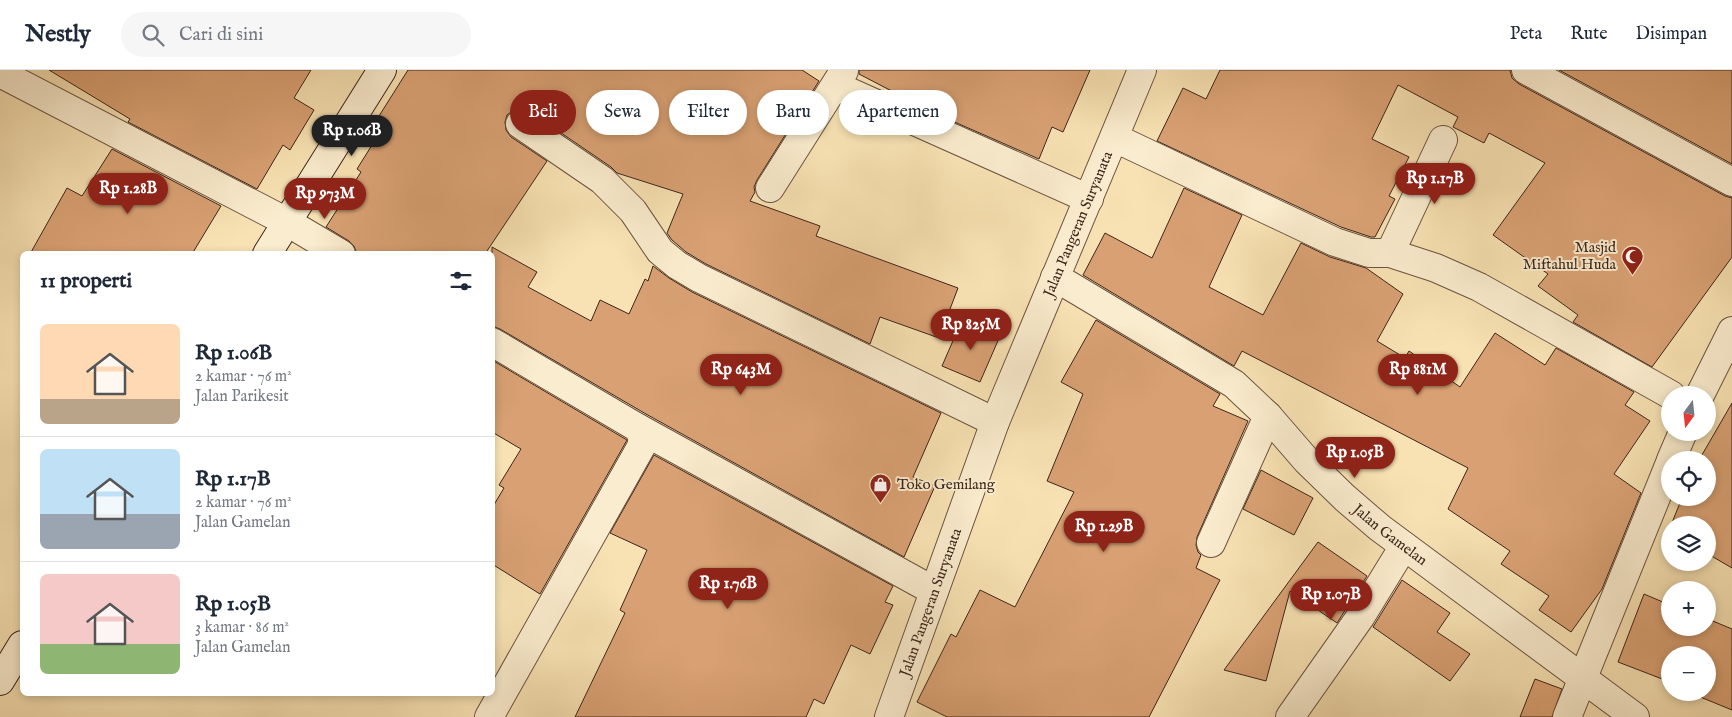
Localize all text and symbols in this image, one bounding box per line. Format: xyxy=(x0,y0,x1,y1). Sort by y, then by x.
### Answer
search box xyxy=(121,12,471,57)
text: Nestly xyxy=(25,19,91,50)
icon: search xyxy=(139,21,167,49)
text: Cari di sini xyxy=(179,23,263,47)
text: Peta xyxy=(1510,23,1542,46)
text: Rute xyxy=(1570,23,1608,46)
text: Disimpan xyxy=(1636,23,1707,46)
chip: Beli xyxy=(510,90,576,135)
chip: Sewa xyxy=(586,90,659,135)
chip: Filter xyxy=(669,90,747,135)
chip: Baru xyxy=(757,90,829,135)
chip: Apartemen xyxy=(839,90,957,135)
pin: Rp 1.06B xyxy=(300,114,404,157)
text: Rp 1.06B xyxy=(323,121,381,141)
street label: Jalan Pangeran Suryanata xyxy=(1038,148,1117,302)
pin: Rp 1.17B xyxy=(1383,162,1487,205)
text: Rp 1.17B xyxy=(1406,169,1464,189)
pin: Rp 1.28B xyxy=(76,172,180,215)
pin: Rp 973M xyxy=(279,178,371,220)
text: Rp 1.28B xyxy=(99,179,157,199)
text: Rp 973M xyxy=(295,184,355,204)
place label: Masjid Miftahul Huda xyxy=(1523,238,1617,274)
mosque icon: Masjid Miftahul Huda xyxy=(1620,244,1644,275)
icon: filters xyxy=(447,267,475,295)
text: 11 properti xyxy=(40,268,132,295)
pin: Rp 825M xyxy=(925,308,1017,351)
text: Rp 825M xyxy=(942,315,1000,335)
text: Rp 1.06B xyxy=(195,340,272,367)
icon: home xyxy=(80,344,140,404)
pin: Rp 643M xyxy=(695,354,787,396)
pin: Rp 881M xyxy=(1372,354,1464,396)
text: Rp 643M xyxy=(711,360,771,380)
text: Rp 881M xyxy=(1389,360,1447,380)
text: 2 kamar · 76 m² xyxy=(195,367,292,387)
north arrow xyxy=(1661,386,1716,441)
map controls xyxy=(1661,386,1716,701)
text: Jalan Parikesit xyxy=(195,387,289,407)
pin: Rp 1.05B xyxy=(1303,436,1407,479)
text: Rp 1.05B xyxy=(1326,443,1384,463)
button: locate xyxy=(1661,451,1716,506)
text: Rp 1.17B xyxy=(195,466,271,493)
icon: home xyxy=(80,469,140,529)
shop icon: Toko Gemilang xyxy=(869,472,893,503)
place label: Toko Gemilang xyxy=(897,475,996,494)
text: 2 kamar · 76 m² xyxy=(195,493,292,513)
street label: Jalan Gamelan xyxy=(1347,498,1431,569)
pin: Rp 1.29B xyxy=(1052,510,1156,553)
text: Jalan Gamelan xyxy=(195,513,290,533)
button: layers xyxy=(1661,516,1716,571)
text: Rp 1.29B xyxy=(1075,517,1133,537)
street label: Jalan Pangeran Suryanata xyxy=(894,525,966,681)
pin: Rp 1.76B xyxy=(676,568,780,610)
text: Rp 1.76B xyxy=(699,574,757,594)
pin: Rp 1.07B xyxy=(1279,578,1383,621)
button: + xyxy=(1661,581,1716,636)
text: Rp 1.07B xyxy=(1301,585,1361,605)
text: Rp 1.05B xyxy=(195,591,271,618)
icon: home xyxy=(80,594,140,654)
text: 3 kamar · 86 m² xyxy=(195,618,289,638)
text: Jalan Gamelan xyxy=(195,638,290,658)
button: − xyxy=(1661,646,1716,701)

